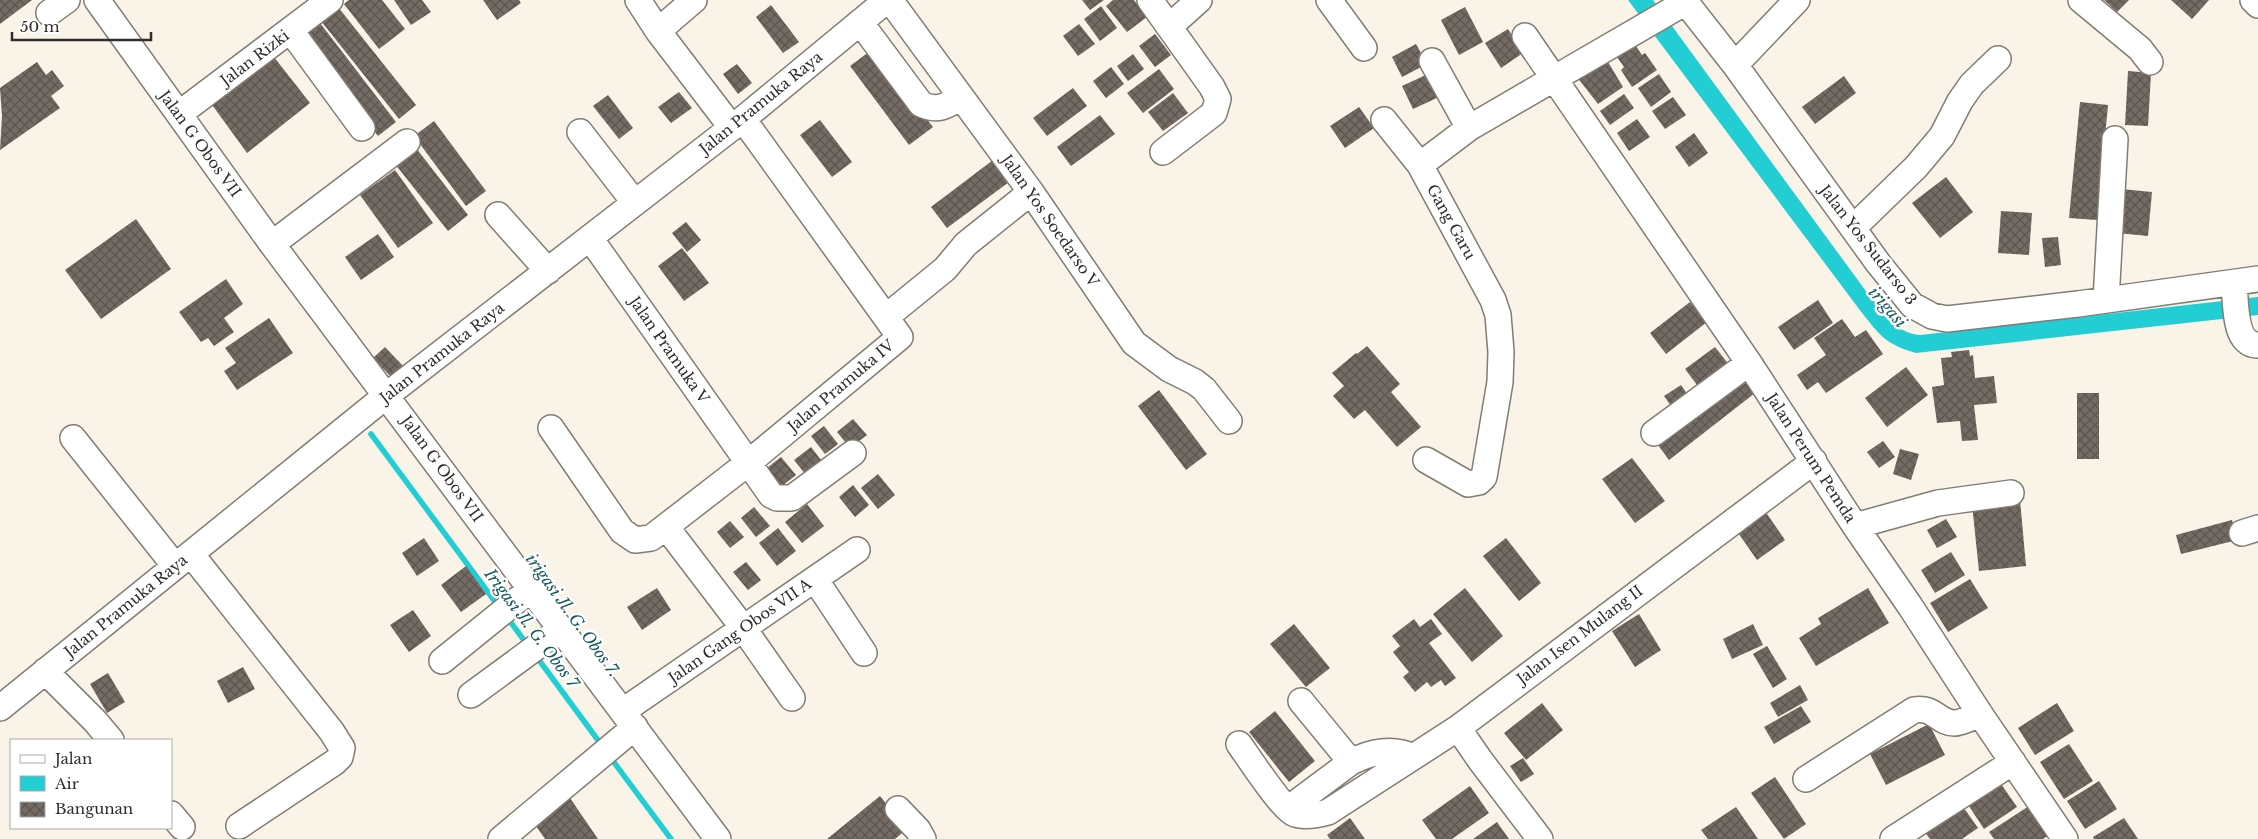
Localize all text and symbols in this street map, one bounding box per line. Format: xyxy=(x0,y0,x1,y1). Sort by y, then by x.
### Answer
scale bar xyxy=(12,10,151,42)
text: 50 m xyxy=(20,17,60,36)
street label: Jalan Rizki xyxy=(215,26,293,91)
street label: Jalan Pramuka Raya xyxy=(694,47,827,159)
street label: Jalan G Obos VII xyxy=(154,85,245,201)
street label: Jalan Yos Soedarso V xyxy=(996,149,1103,291)
street label: Jalan Yos Sudarso 3 xyxy=(1814,179,1921,308)
street label: Gang Garu xyxy=(1423,181,1480,263)
water label: irigasi xyxy=(1865,282,1912,332)
street label: Jalan Pramuka V xyxy=(624,291,714,407)
street label: Jalan Pramuka Raya xyxy=(374,298,508,408)
street label: Jalan Pramuka IV xyxy=(782,335,898,437)
street label: Jalan Perum Pemda xyxy=(1761,388,1861,527)
street label: Jalan G Obos VII xyxy=(396,410,487,526)
street label: Jalan Pramuka Raya xyxy=(59,550,192,662)
water label: irigasi Jl. G. Obos 7. xyxy=(522,550,624,680)
water label: Irigasi Jl. G. Obos 7 xyxy=(480,563,584,693)
street label: Jalan Gang Obos VII A xyxy=(663,574,815,688)
street label: Jalan Isen Mulang II xyxy=(1511,581,1646,689)
legend xyxy=(10,739,172,829)
text: Jalan xyxy=(53,749,92,768)
text: Air xyxy=(54,774,80,793)
text: Bangunan xyxy=(55,799,133,818)

